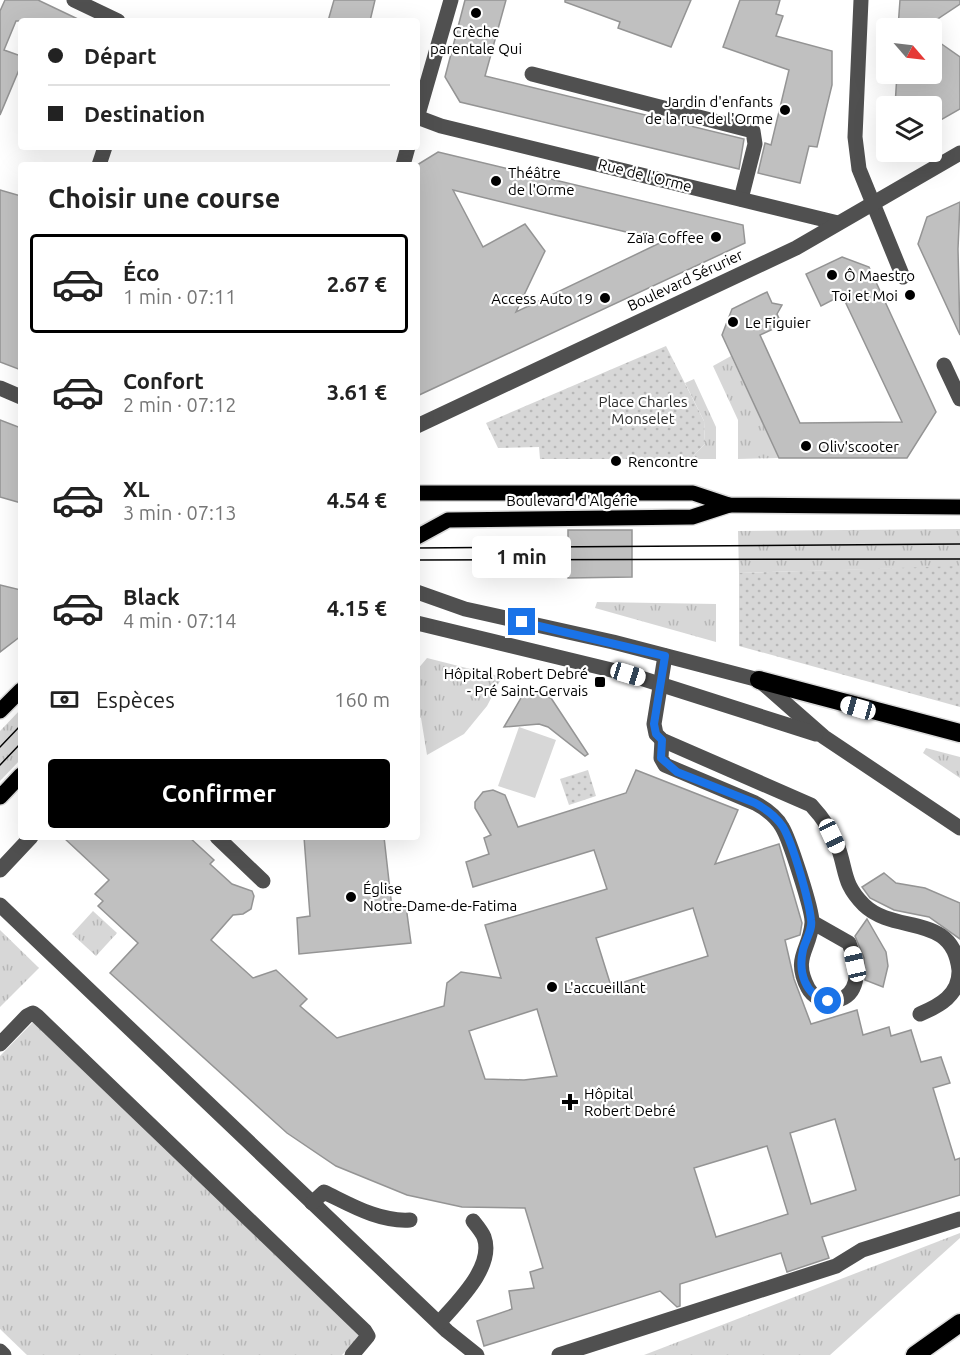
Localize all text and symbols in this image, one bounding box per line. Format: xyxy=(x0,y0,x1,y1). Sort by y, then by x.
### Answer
marker: Crèche parentale Qui xyxy=(469,6,483,20)
north arrow xyxy=(876,18,942,84)
map controls xyxy=(876,18,942,162)
place label: Crèche parentale Qui xyxy=(430,23,522,57)
text: Départ xyxy=(84,43,156,68)
place label: Jardin d'enfants de la rue de l'Orme xyxy=(645,93,773,127)
button: layers xyxy=(876,96,942,162)
text: Destination xyxy=(84,101,205,126)
marker: Jardin d'enfants de la rue de l'Orme xyxy=(778,103,792,117)
street label: Rue de l'Orme xyxy=(596,155,694,195)
place label: Théâtre de l'Orme xyxy=(508,164,574,198)
marker: Théâtre de l'Orme xyxy=(489,174,503,188)
text: Choisir une course xyxy=(48,183,280,213)
place label: Zaïa Coffee xyxy=(627,229,704,246)
marker: Zaïa Coffee xyxy=(709,230,723,244)
street label: Boulevard Sérurier xyxy=(624,246,746,314)
icon: car xyxy=(51,257,105,311)
text: Éco xyxy=(123,260,160,285)
place label: Ô Maestro xyxy=(844,267,915,284)
marker: Ô Maestro xyxy=(825,268,839,282)
text: 2.67 € xyxy=(327,271,387,296)
text: 1 min · 07:11 xyxy=(123,285,237,308)
place label: Toi et Moi xyxy=(831,287,898,304)
marker: Toi et Moi xyxy=(903,288,917,302)
place label: Access Auto 19 xyxy=(491,290,593,307)
marker: Access Auto 19 xyxy=(598,291,612,305)
place label: Le Figuier xyxy=(745,314,811,331)
marker: Le Figuier xyxy=(726,315,740,329)
icon: car xyxy=(51,365,105,419)
text: Confort xyxy=(123,368,204,393)
text: 3.61 € xyxy=(327,379,387,404)
text: 2 min · 07:12 xyxy=(123,393,237,416)
park label: Place Charles Monselet xyxy=(598,393,688,427)
place label: Oliv'scooter xyxy=(818,438,899,455)
marker: Oliv'scooter xyxy=(799,439,813,453)
place label: Rencontre xyxy=(628,453,698,470)
marker: Rencontre xyxy=(609,454,623,468)
icon: car xyxy=(51,473,105,527)
text: XL xyxy=(123,476,150,501)
text: 4.54 € xyxy=(327,487,387,512)
street label: Boulevard d'Algérie xyxy=(506,492,638,509)
text: 3 min · 07:13 xyxy=(123,501,237,524)
callout: 1 min xyxy=(472,535,572,577)
text: 1 min xyxy=(496,545,547,568)
icon: car xyxy=(51,581,105,635)
text: Black xyxy=(123,584,180,609)
text: 4.15 € xyxy=(327,595,387,620)
route end xyxy=(508,608,535,635)
text: 4 min · 07:14 xyxy=(123,609,237,632)
car xyxy=(608,660,648,688)
place label: Hôpital Robert Debré - Pré Saint-Gervais xyxy=(444,665,588,699)
marker: Hôpital Robert Debré - Pré Saint-Gervais xyxy=(593,675,607,689)
icon: cash xyxy=(48,683,81,716)
text: Espèces xyxy=(96,687,175,712)
text: 160 m xyxy=(334,688,390,711)
car xyxy=(838,694,878,722)
button: Confirmer xyxy=(48,759,390,828)
car xyxy=(816,816,848,856)
place label: Église Notre-Dame-de-Fatima xyxy=(363,880,517,914)
marker: Église Notre-Dame-de-Fatima xyxy=(344,890,358,904)
car xyxy=(842,944,868,984)
place label: L'accueillant xyxy=(564,979,646,996)
marker: L'accueillant xyxy=(545,980,559,994)
route start xyxy=(814,987,841,1014)
place label: Hôpital Robert Debré xyxy=(584,1085,676,1119)
marker: Hôpital Robert Debré xyxy=(561,1093,579,1111)

